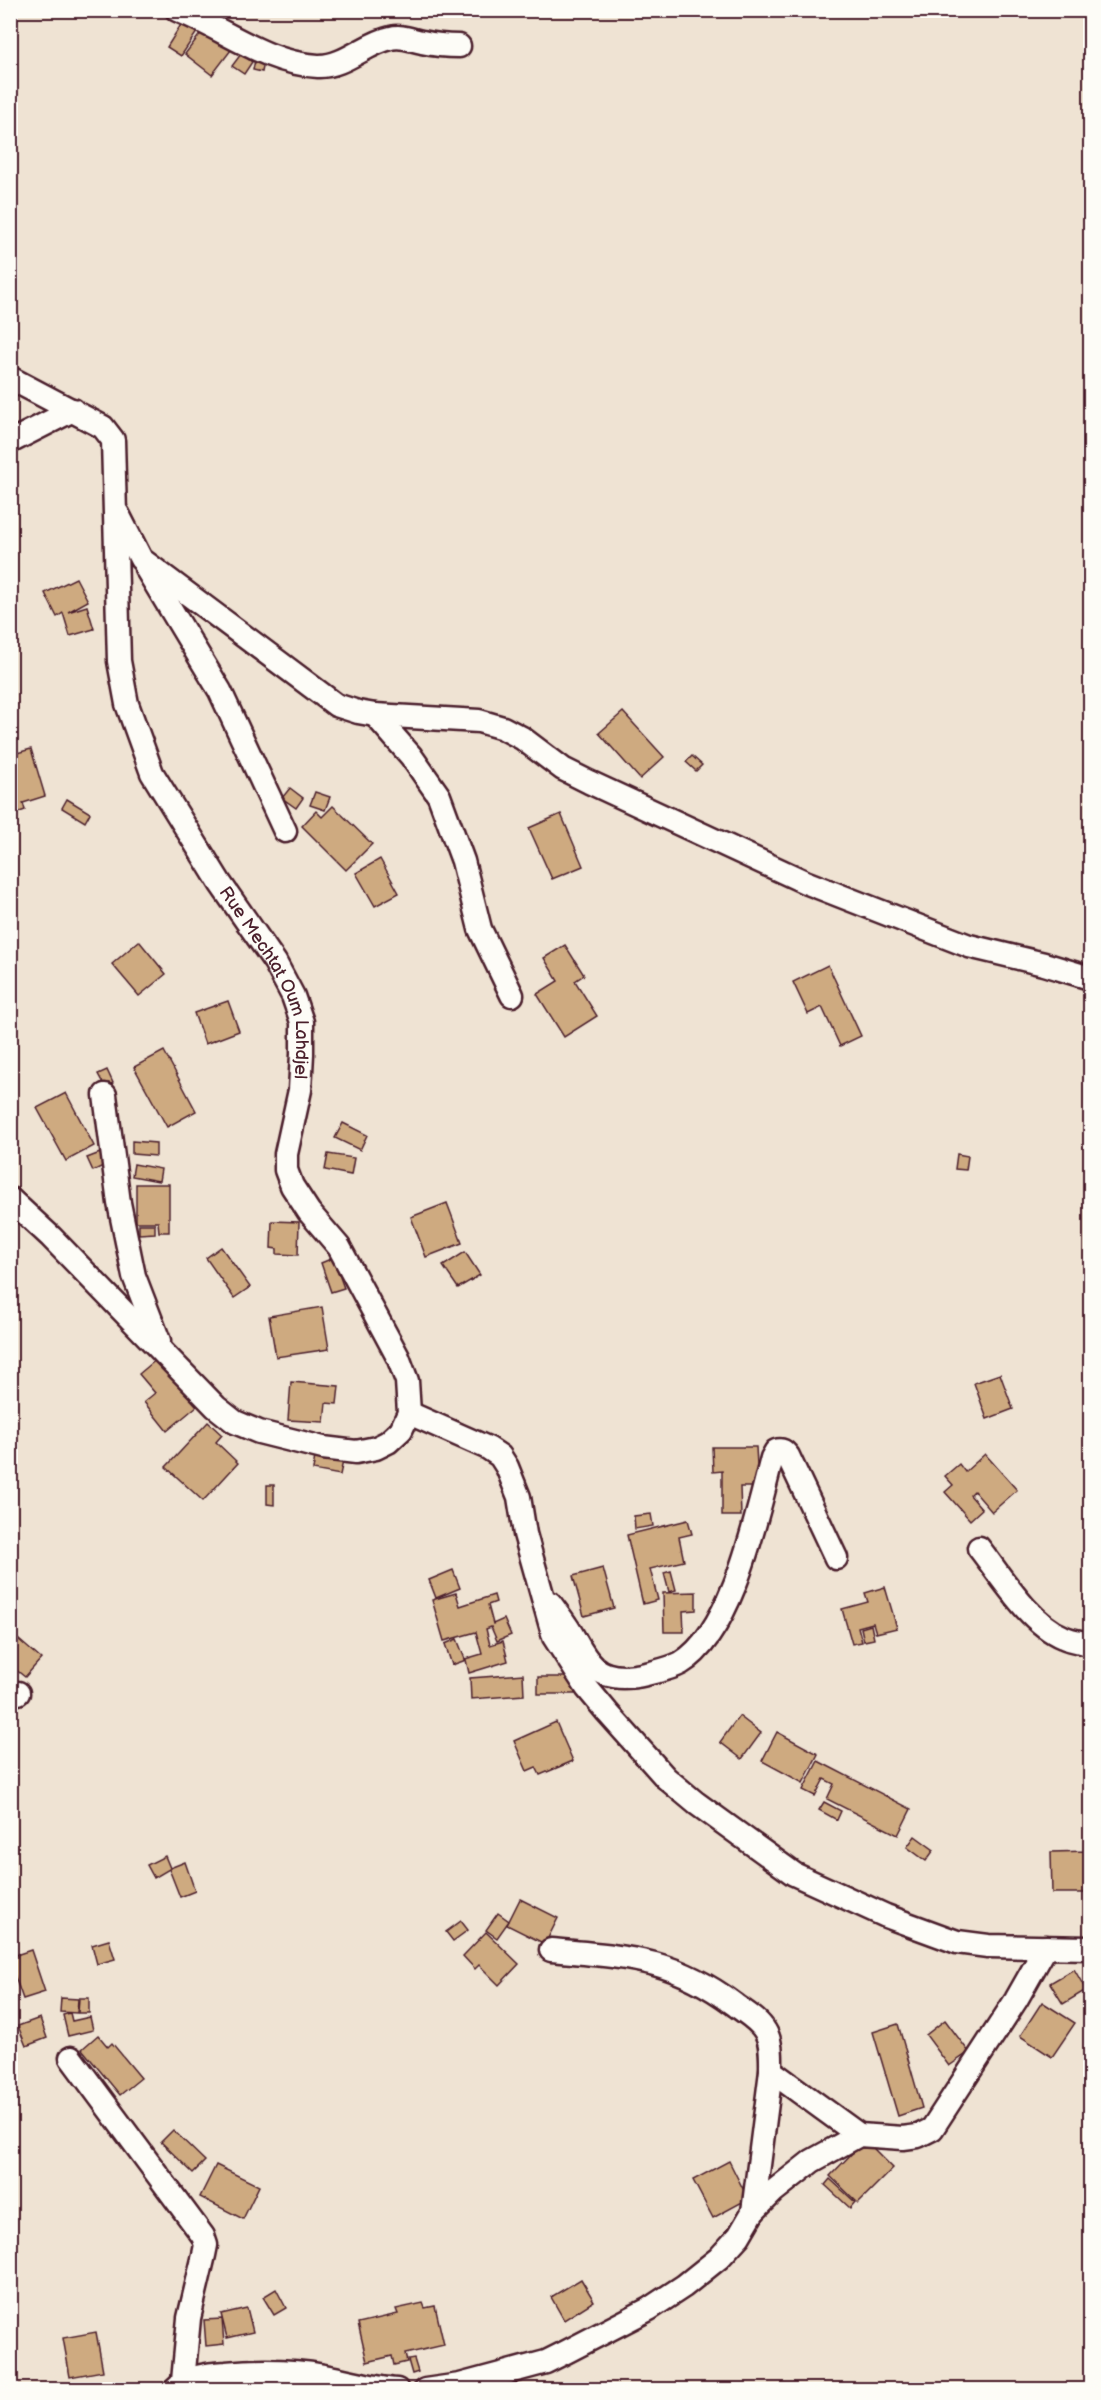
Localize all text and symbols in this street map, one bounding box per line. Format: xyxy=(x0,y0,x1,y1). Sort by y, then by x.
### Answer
street label: Rue Mechtat Oum Lahdjel xyxy=(215,882,313,1080)

